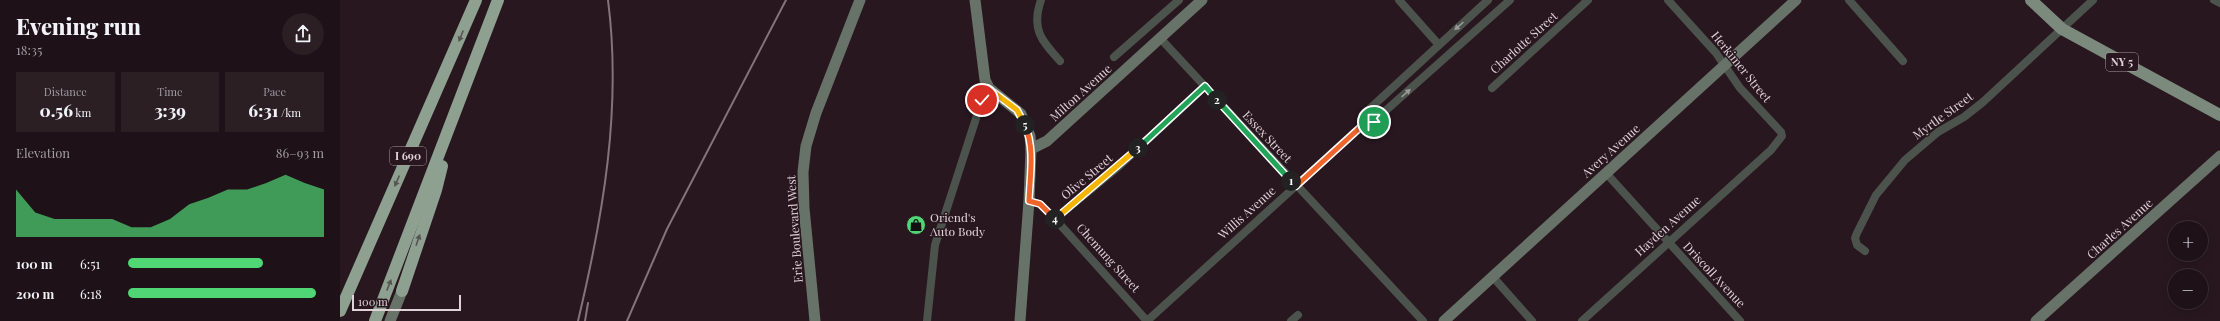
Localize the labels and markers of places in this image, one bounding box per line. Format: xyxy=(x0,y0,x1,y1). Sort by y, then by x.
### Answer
pin xyxy=(965,83,999,117)
pin: 2 xyxy=(1207,90,1227,110)
pin xyxy=(1357,105,1391,139)
pin: 5 xyxy=(1015,115,1035,135)
pin: 3 xyxy=(1128,138,1148,158)
pin: 1 xyxy=(1281,171,1301,191)
place label: Oriend's Auto Body xyxy=(929,209,985,239)
pin: 4 xyxy=(1045,209,1065,229)
shop icon: Oriend's Auto Body xyxy=(905,214,927,236)

